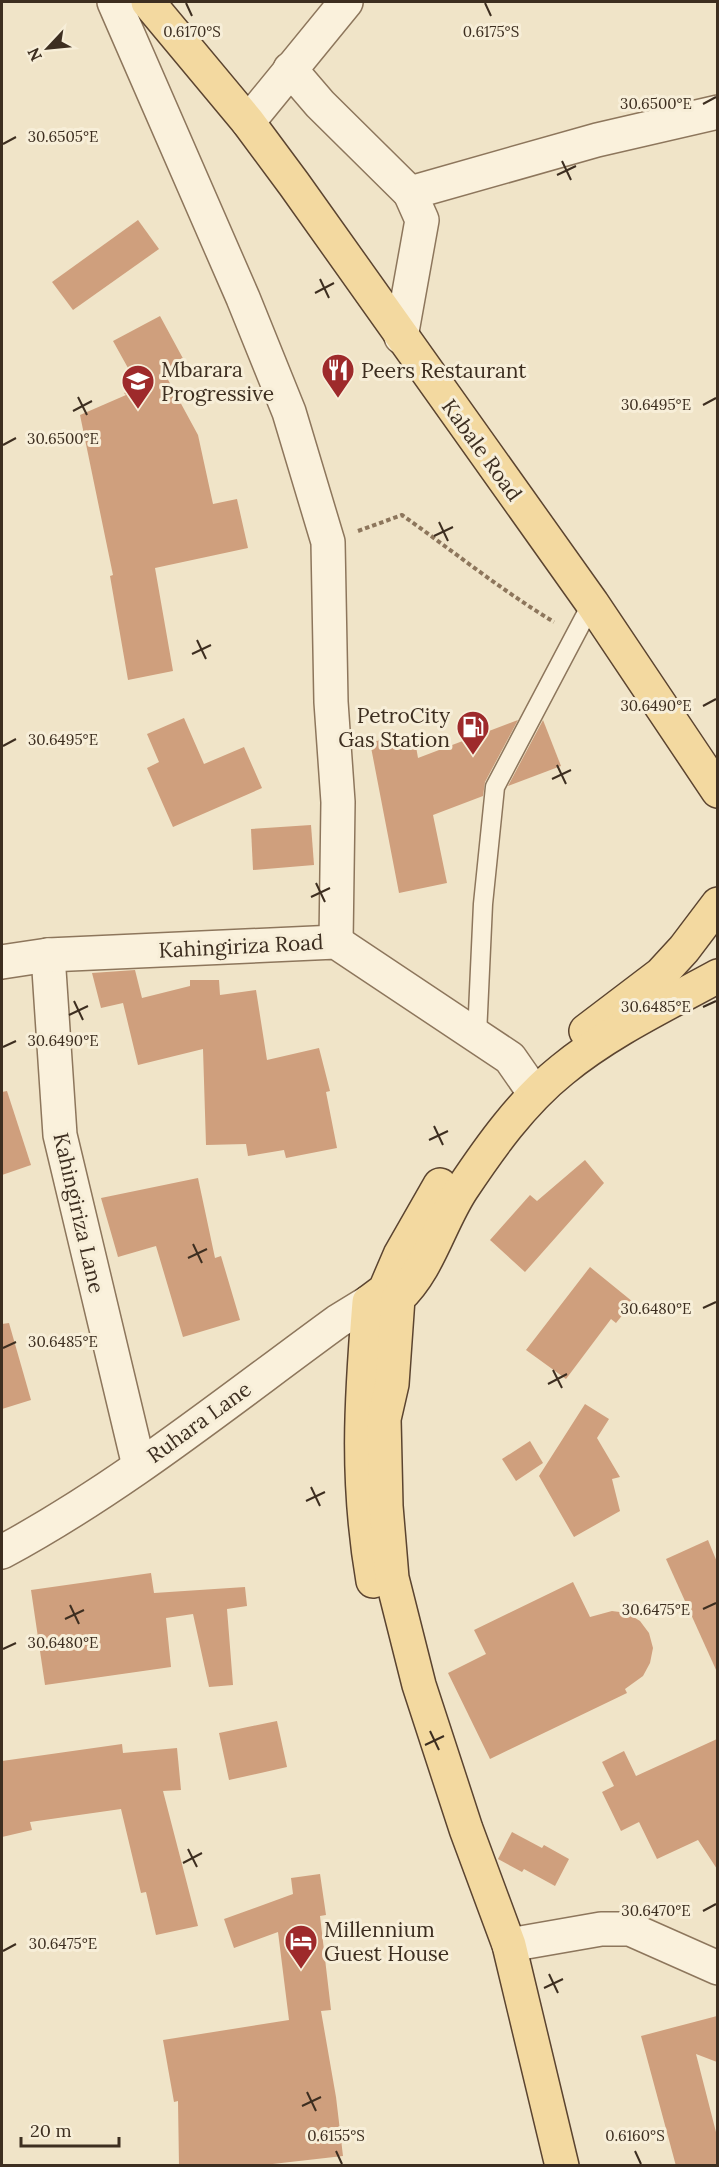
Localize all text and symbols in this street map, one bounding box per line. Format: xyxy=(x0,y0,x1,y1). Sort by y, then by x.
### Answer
north arrow xyxy=(18,18,78,78)
text: 0.6170°S xyxy=(163,22,221,41)
text: 0.6175°S xyxy=(463,22,519,41)
text: N xyxy=(23,45,46,65)
text: 30.6500°E xyxy=(620,94,692,113)
text: 30.6505°E xyxy=(28,127,98,146)
restaurant icon: Peers Restaurant xyxy=(320,352,356,399)
place label: Mbarara Progressive xyxy=(161,356,274,407)
place label: Peers Restaurant xyxy=(361,357,527,384)
school or university icon: Mbarara Progressive xyxy=(120,363,156,410)
street label: Kabale Road xyxy=(436,394,528,506)
text: 30.6495°E xyxy=(621,395,691,414)
text: 30.6500°E xyxy=(27,429,99,448)
text: 30.6490°E xyxy=(620,696,692,715)
place label: PetroCity Gas Station xyxy=(338,702,450,753)
fuel station icon: PetroCity Gas Station xyxy=(455,709,491,756)
text: 30.6495°E xyxy=(28,730,98,749)
street label: Kahingiriza Road xyxy=(158,928,324,964)
text: 30.6485°E xyxy=(621,997,691,1016)
text: 30.6490°E xyxy=(27,1031,99,1050)
street label: Kahingiriza Lane xyxy=(47,1130,111,1296)
text: 30.6480°E xyxy=(621,1299,691,1318)
text: 30.6485°E xyxy=(28,1332,98,1351)
street label: Ruhara Lane xyxy=(142,1375,256,1469)
text: 30.6475°E xyxy=(622,1600,690,1619)
text: 30.6480°E xyxy=(28,1633,98,1652)
text: 30.6470°E xyxy=(621,1901,691,1920)
place label: Millennium Guest House xyxy=(324,1916,449,1967)
hotel icon: Millennium Guest House xyxy=(283,1923,319,1970)
text: 30.6475°E xyxy=(29,1934,97,1953)
scale bar xyxy=(21,2110,118,2148)
text: 20 m xyxy=(30,2119,72,2142)
text: 0.6155°S xyxy=(307,2126,365,2145)
text: 0.6160°S xyxy=(605,2126,665,2145)

